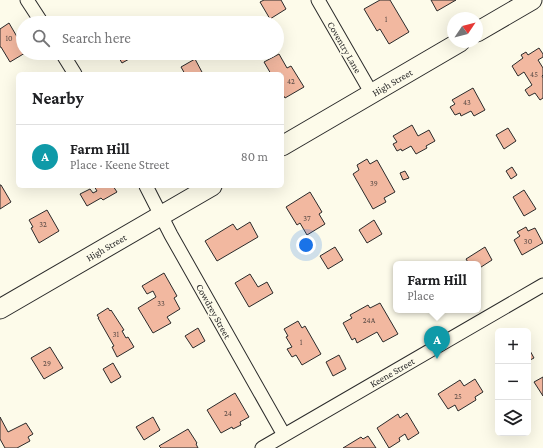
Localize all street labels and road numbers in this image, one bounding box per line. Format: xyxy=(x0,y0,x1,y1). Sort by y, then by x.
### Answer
street label: Coventry Lane xyxy=(325,19,364,76)
street label: High Street xyxy=(370,66,415,98)
street label: High Street xyxy=(84,231,129,263)
street label: Cowdrey Street xyxy=(194,282,233,341)
street label: Keene Street xyxy=(368,355,417,390)

